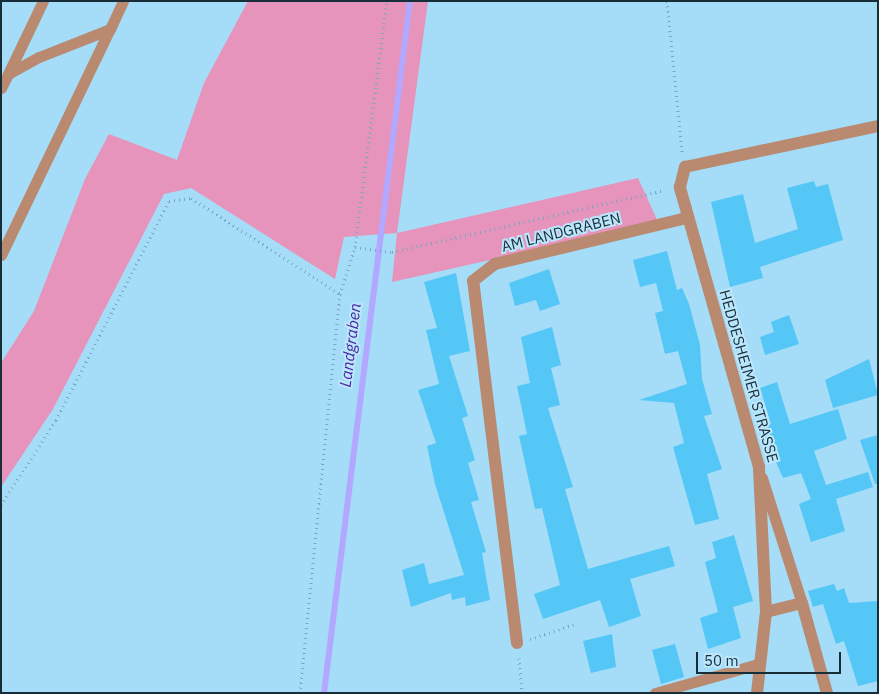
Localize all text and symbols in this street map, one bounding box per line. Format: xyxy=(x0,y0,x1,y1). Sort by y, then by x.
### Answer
street label: AM LANDGRABEN xyxy=(500,208,622,256)
street label: HEDDESHEIMER STRASSE xyxy=(716,288,782,464)
water label: Landgraben xyxy=(335,302,365,388)
scale bar xyxy=(699,642,844,674)
text: 50 m xyxy=(704,651,739,670)

